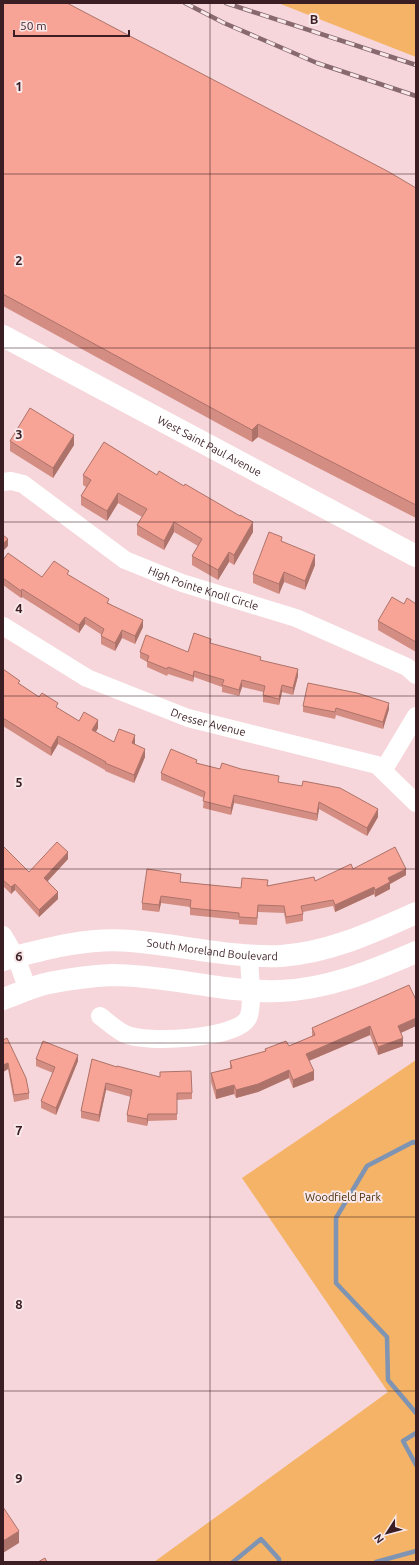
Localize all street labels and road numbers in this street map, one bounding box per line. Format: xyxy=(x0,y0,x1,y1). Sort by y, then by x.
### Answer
street label: West Saint Paul Avenue xyxy=(156,413,264,479)
street label: High Pointe Knoll Circle xyxy=(146,564,260,612)
street label: Dresser Avenue xyxy=(169,706,247,738)
street label: South Moreland Boulevard xyxy=(146,937,278,962)

